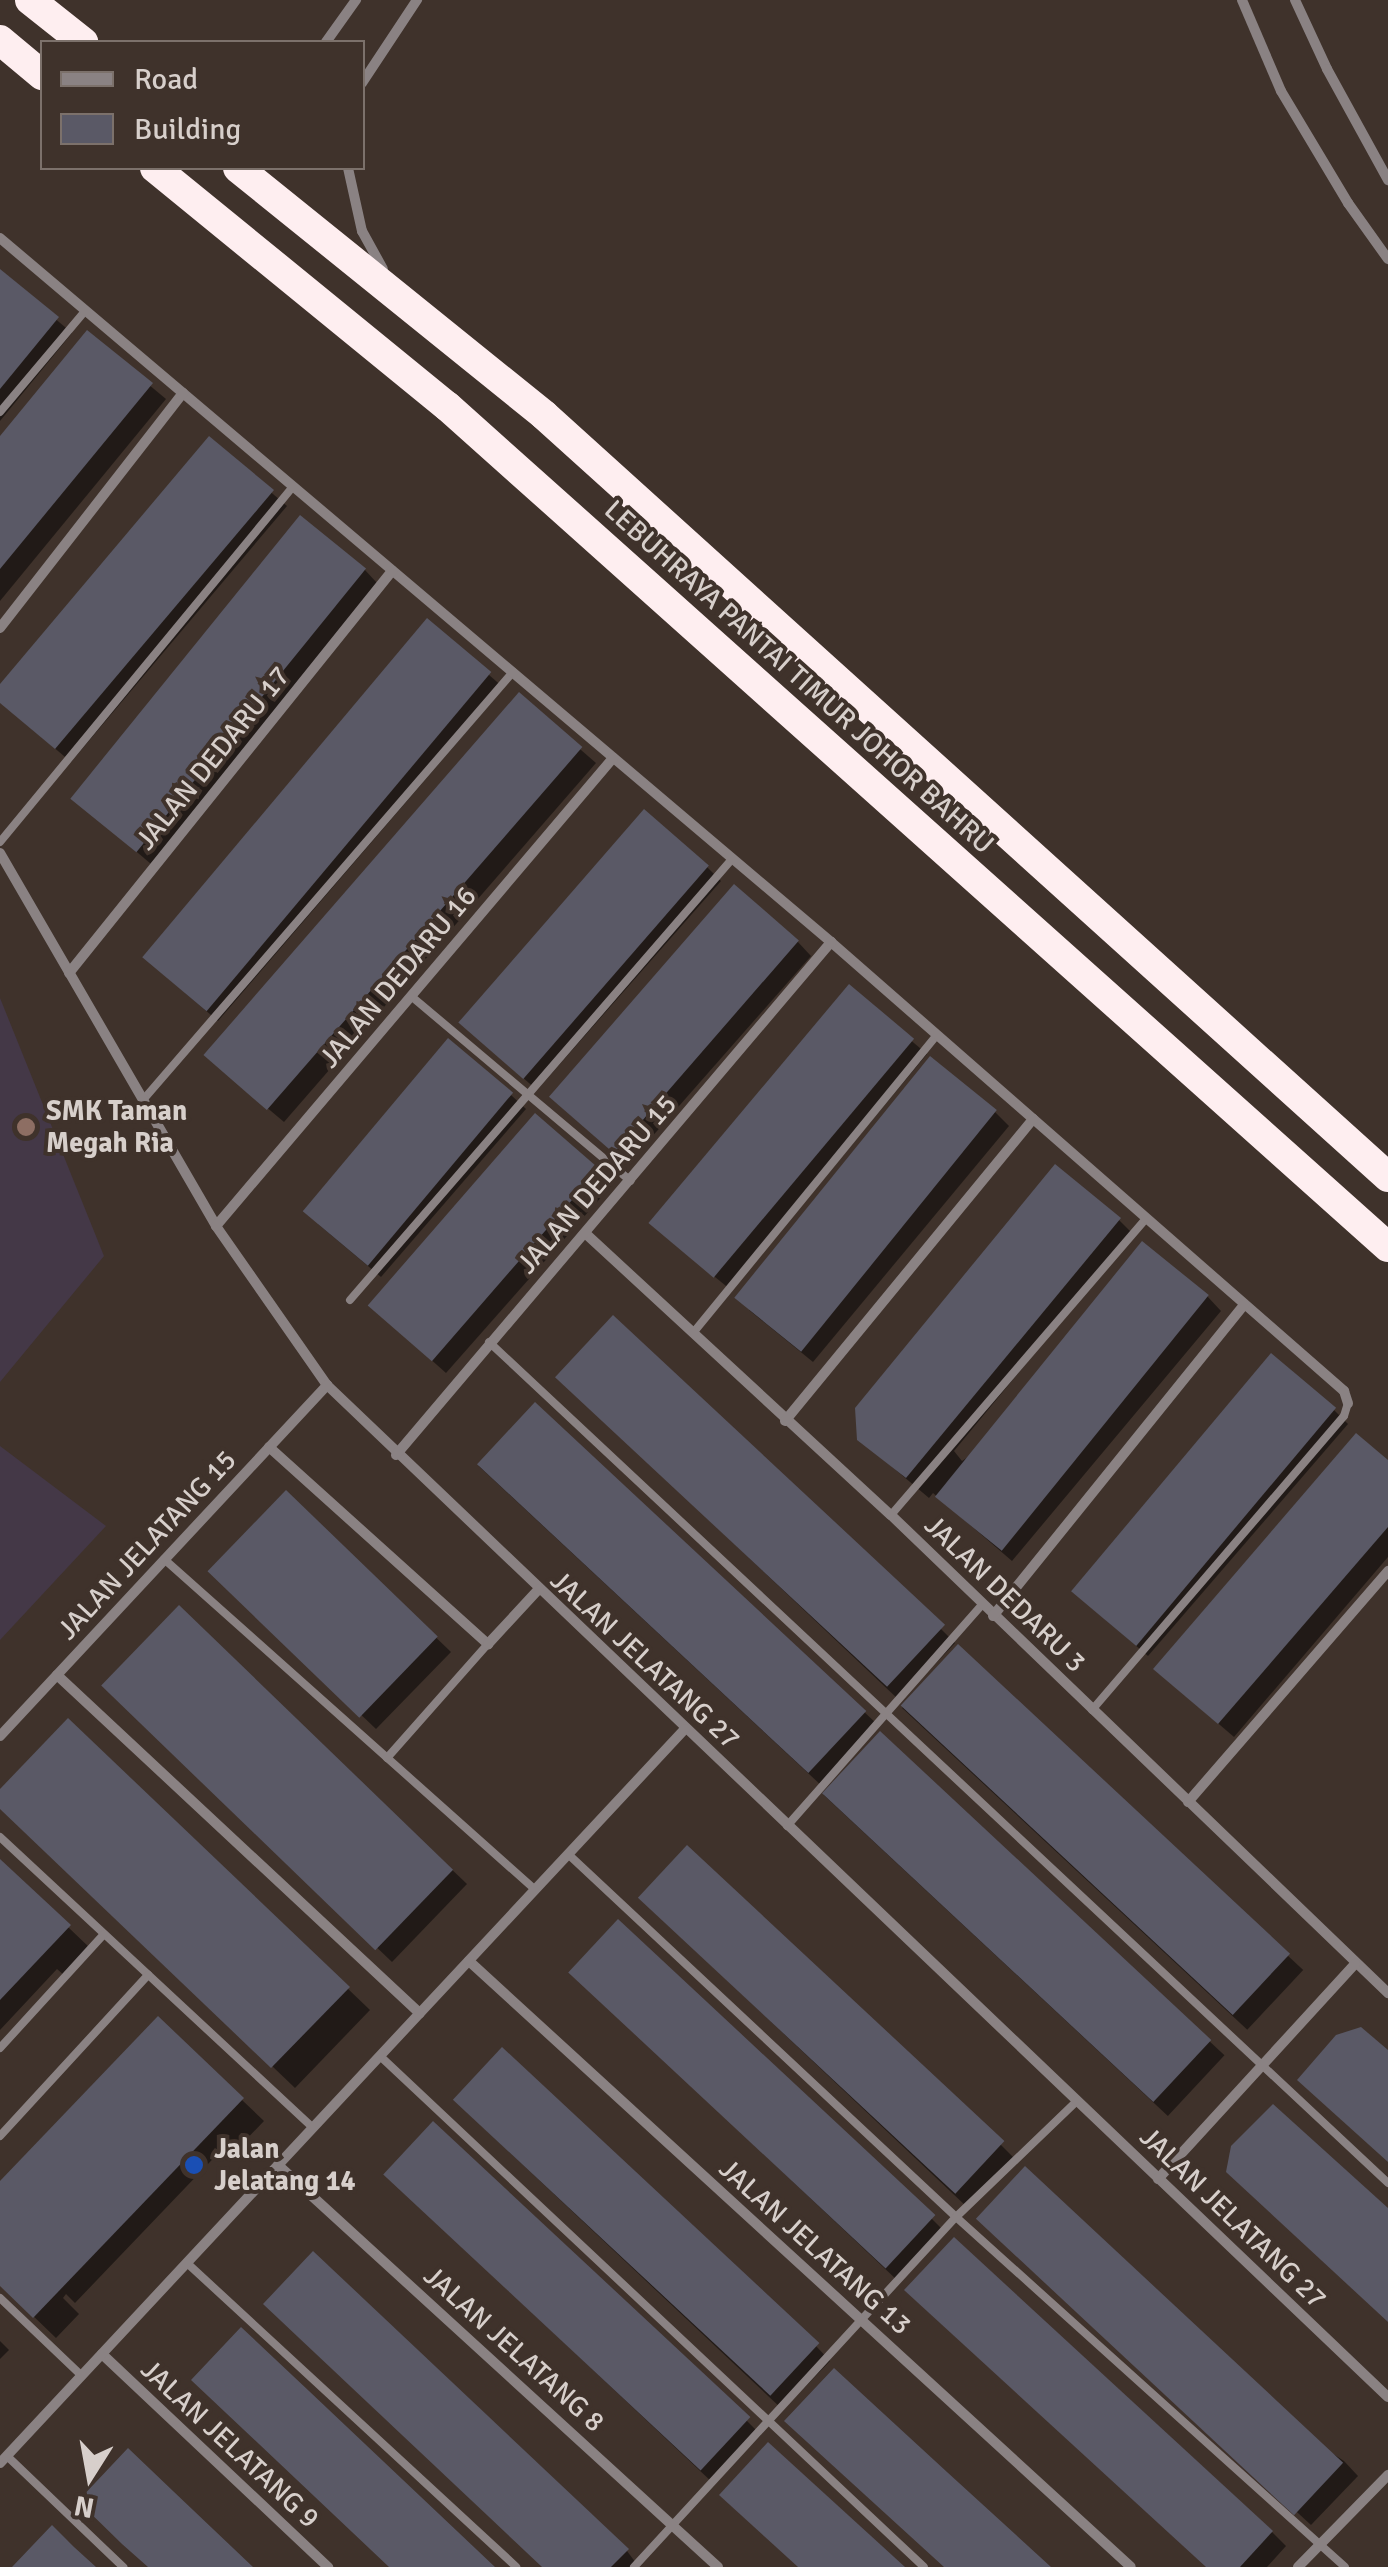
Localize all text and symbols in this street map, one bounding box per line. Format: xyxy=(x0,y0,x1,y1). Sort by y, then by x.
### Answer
legend xyxy=(40,40,365,170)
text: Road xyxy=(134,61,198,98)
text: Building xyxy=(134,111,241,148)
street label: LEBUHRAYA PANTAI TIMUR JOHOR BAHRU xyxy=(597,493,1001,861)
street label: JALAN DEDARU 17 xyxy=(129,660,297,856)
street label: JALAN DEDARU 16 xyxy=(312,880,484,1074)
street label: JALAN DEDARU 15 xyxy=(510,1088,684,1280)
place label: SMK Taman Megah Ria xyxy=(46,1094,187,1160)
marker: SMK Taman Megah Ria xyxy=(15,1116,37,1138)
street label: JALAN JELATANG 15 xyxy=(51,1443,243,1647)
street label: JALAN DEDARU 3 xyxy=(917,1509,1093,1679)
street label: JALAN JELATANG 27 xyxy=(543,1564,747,1756)
street label: JALAN JELATANG 27 xyxy=(1133,2120,1333,2316)
place label: Jalan Jelatang 14 xyxy=(214,2132,356,2198)
street label: JALAN JELATANG 13 xyxy=(712,2152,918,2342)
marker: Jalan Jelatang 14 xyxy=(183,2154,205,2176)
street label: JALAN JELATANG 8 xyxy=(417,2259,611,2439)
street label: JALAN JELATANG 9 xyxy=(134,2353,326,2535)
north arrow xyxy=(40,2427,140,2527)
text: N xyxy=(71,2488,97,2525)

